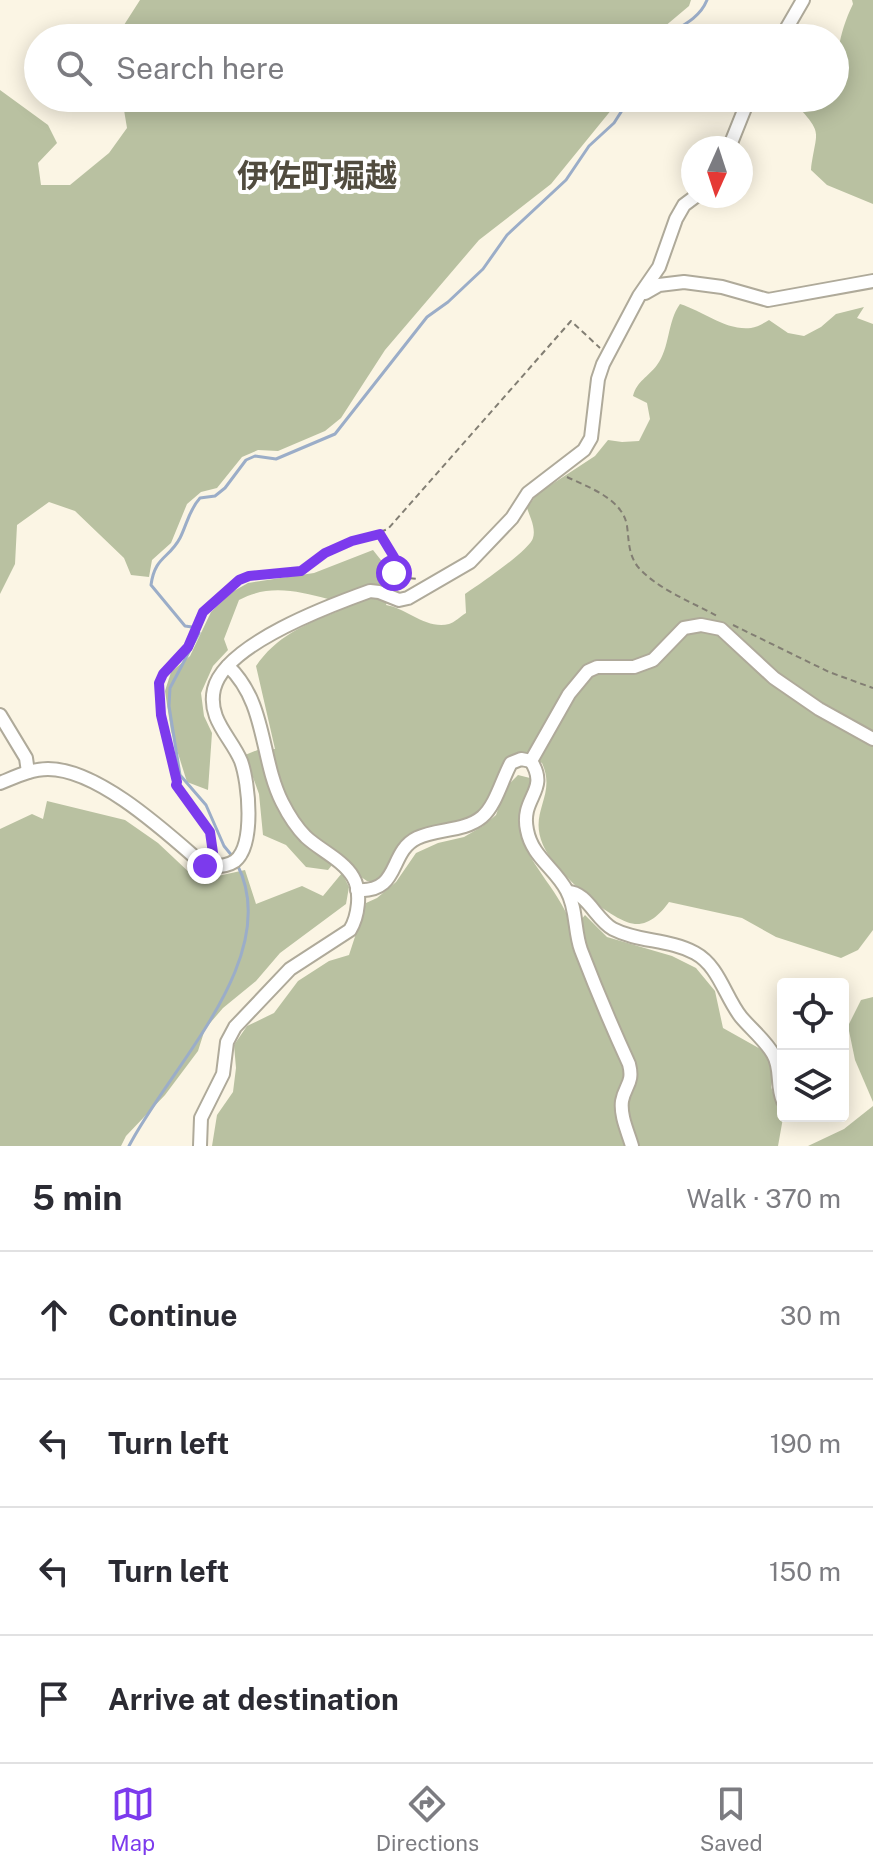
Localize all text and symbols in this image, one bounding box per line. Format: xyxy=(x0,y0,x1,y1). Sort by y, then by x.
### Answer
search box xyxy=(24,24,849,112)
icon: search xyxy=(52,46,96,90)
text: Search here xyxy=(116,50,284,86)
north arrow xyxy=(681,136,753,208)
district label: 伊佐町堀越 xyxy=(237,157,397,194)
route start xyxy=(376,555,412,591)
route end xyxy=(187,848,223,884)
map controls xyxy=(777,978,849,1122)
button: locate xyxy=(777,978,849,1050)
button: layers xyxy=(777,1050,849,1122)
text: 5 min xyxy=(32,1178,122,1218)
text: Walk · 370 m xyxy=(686,1183,841,1214)
icon: ahead xyxy=(32,1293,76,1337)
text: Continue xyxy=(108,1297,238,1333)
text: 30 m xyxy=(780,1300,841,1331)
icon: left xyxy=(32,1421,76,1465)
text: Turn left xyxy=(108,1425,229,1461)
text: 190 m xyxy=(770,1428,841,1459)
icon: left xyxy=(32,1549,76,1593)
text: Turn left xyxy=(108,1553,229,1589)
text: 150 m xyxy=(769,1556,841,1587)
icon: arrive xyxy=(32,1677,76,1721)
text: Arrive at destination xyxy=(108,1681,399,1717)
tab: Map xyxy=(110,1782,155,1856)
tab: Directions xyxy=(376,1782,479,1856)
tab: Saved xyxy=(700,1782,763,1856)

